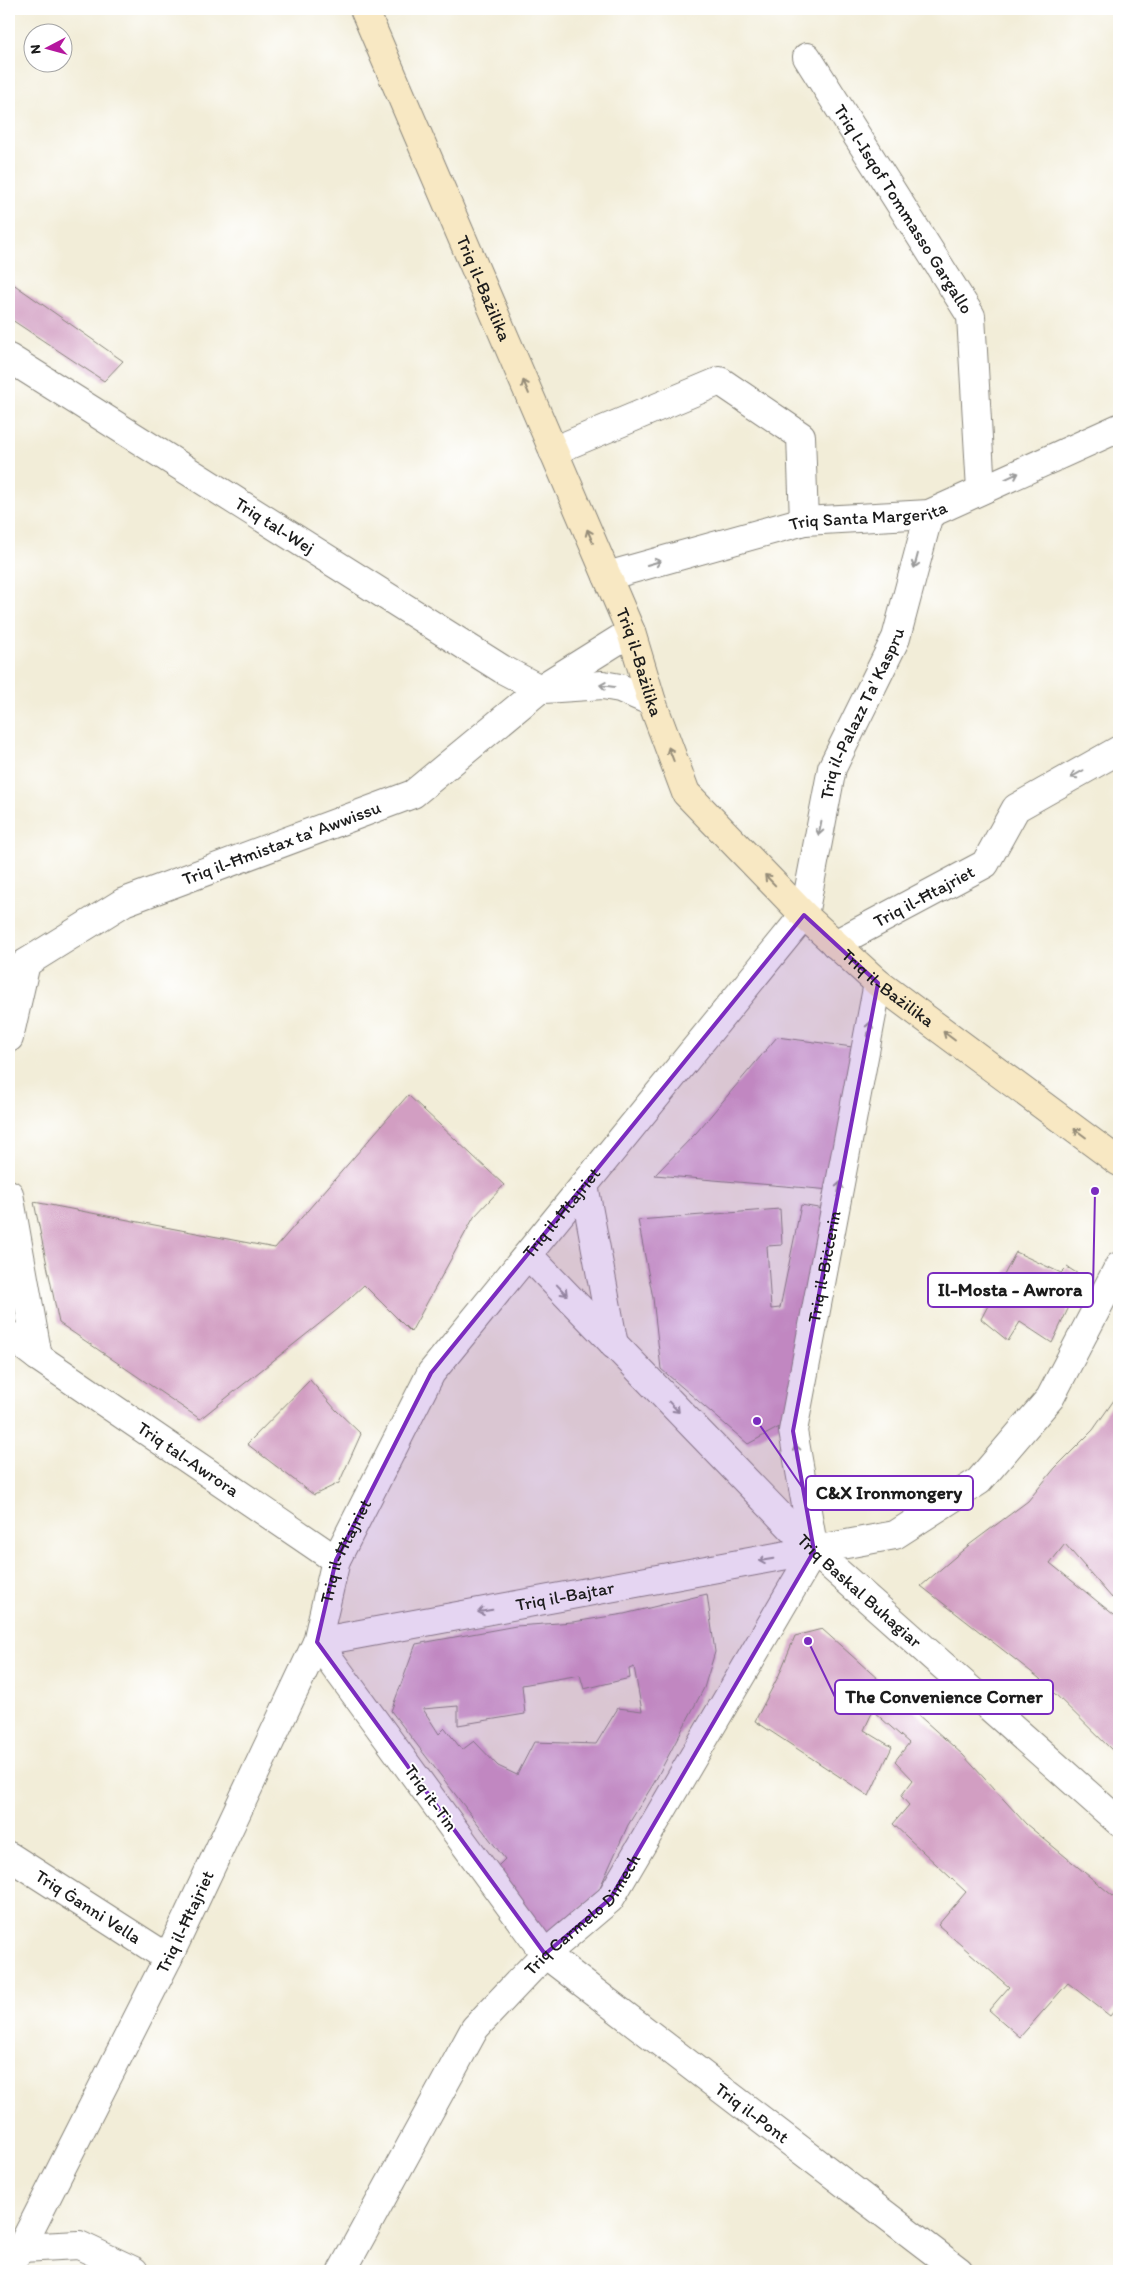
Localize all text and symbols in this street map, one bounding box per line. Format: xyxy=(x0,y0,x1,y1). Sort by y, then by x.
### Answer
north arrow xyxy=(22,22,72,72)
text: N xyxy=(27,44,45,55)
street label: Triq l-Isqof Tommasso Gargallo xyxy=(829,100,978,318)
street label: Triq il-Bażilika xyxy=(451,232,516,345)
one-way arrow xyxy=(520,380,530,395)
one-way arrow xyxy=(1004,471,1019,481)
street label: Triq tal-Wej xyxy=(230,492,319,559)
street label: Triq Santa Margerita xyxy=(787,496,951,536)
one-way arrow xyxy=(584,529,594,544)
one-way arrow xyxy=(911,553,920,569)
one-way arrow xyxy=(645,558,661,567)
street label: Triq il-Bażilika xyxy=(611,604,668,720)
street label: Triq il-Palazz Ta' Kaspru xyxy=(815,626,909,802)
one-way arrow xyxy=(599,681,615,691)
one-way arrow xyxy=(666,746,675,762)
one-way arrow xyxy=(1069,769,1084,779)
street label: Triq il-Ħmistax ta' Awwissu xyxy=(179,796,384,890)
one-way arrow xyxy=(815,819,825,835)
street label: Triq il-Ħtajriet xyxy=(870,860,979,932)
one-way arrow xyxy=(764,873,776,886)
street label: Triq il-Bażilika xyxy=(837,944,939,1032)
one-way arrow xyxy=(865,1021,874,1037)
one-way arrow xyxy=(943,1031,957,1041)
one-way arrow xyxy=(1073,1128,1087,1138)
street label: Triq il-Ħtajriet xyxy=(518,1162,605,1263)
one-way arrow xyxy=(834,1181,844,1197)
street label: Triq il-Biċċerin xyxy=(803,1208,846,1325)
callout: Il-Mosta - Awrora xyxy=(928,1273,1093,1307)
text: Il-Mosta - Awrora xyxy=(938,1278,1083,1301)
one-way arrow xyxy=(555,1284,568,1296)
one-way arrow xyxy=(668,1401,680,1413)
street label: Triq tal-Awrora xyxy=(133,1417,244,1502)
one-way arrow xyxy=(791,1444,801,1460)
callout: C&X Ironmongery xyxy=(806,1476,973,1510)
text: C&X Ironmongery xyxy=(816,1481,962,1504)
street label: Triq il-Ħtajriet xyxy=(315,1495,376,1606)
street label: Triq Baskal Buhagiar xyxy=(792,1529,926,1653)
one-way arrow xyxy=(758,1556,774,1566)
street label: Triq il-Bajtar xyxy=(514,1576,617,1616)
one-way arrow xyxy=(478,1607,494,1617)
callout: The Convenience Corner xyxy=(835,1680,1053,1714)
text: The Convenience Corner xyxy=(844,1685,1043,1708)
street label: Triq it-Tin xyxy=(399,1760,463,1836)
street label: Triq Carmelo Dimech xyxy=(519,1850,645,1980)
street label: Triq Ġanni Vella xyxy=(31,1865,145,1949)
street label: Triq il-Ħtajriet xyxy=(151,1867,219,1977)
street label: Triq il-Pont xyxy=(711,2078,794,2148)

